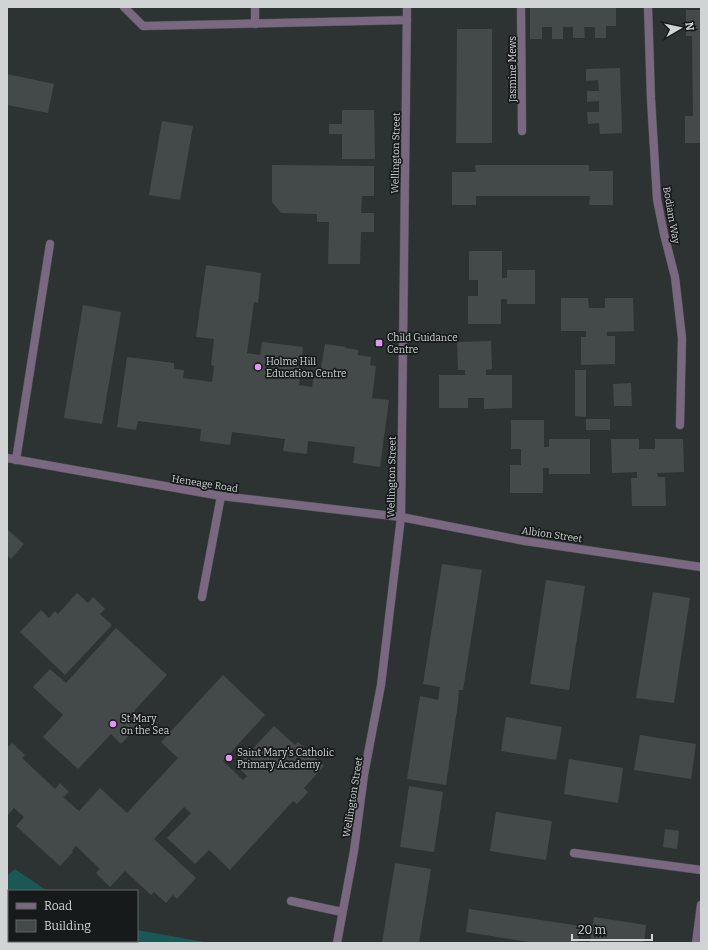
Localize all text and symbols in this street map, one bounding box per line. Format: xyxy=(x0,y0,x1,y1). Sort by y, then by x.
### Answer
north arrow xyxy=(660,8,700,48)
text: N xyxy=(682,21,697,32)
street label: Jasmine Mews xyxy=(507,36,519,103)
street label: Wellington Street xyxy=(389,112,403,194)
street label: Bodiam Way xyxy=(660,186,682,245)
place label: Child Guidance Centre xyxy=(387,332,458,356)
marker: Child Guidance Centre xyxy=(374,338,384,348)
place label: Holme Hill Education Centre xyxy=(266,356,347,380)
marker: Holme Hill Education Centre xyxy=(253,362,263,372)
street label: Wellington Street xyxy=(385,436,399,518)
street label: Heneage Road xyxy=(171,473,239,495)
street label: Albion Street xyxy=(521,525,583,545)
place label: St Mary on the Sea xyxy=(121,713,170,737)
marker: St Mary on the Sea xyxy=(108,719,118,729)
place label: Saint Mary's Catholic Primary Academy xyxy=(237,747,334,771)
marker: Saint Mary's Catholic Primary Academy xyxy=(224,753,234,763)
street label: Wellington Street xyxy=(341,756,365,838)
legend xyxy=(8,890,138,942)
text: Road xyxy=(44,899,72,913)
scale bar xyxy=(572,916,652,942)
text: Building xyxy=(44,919,91,933)
text: 20 m xyxy=(578,923,607,937)

